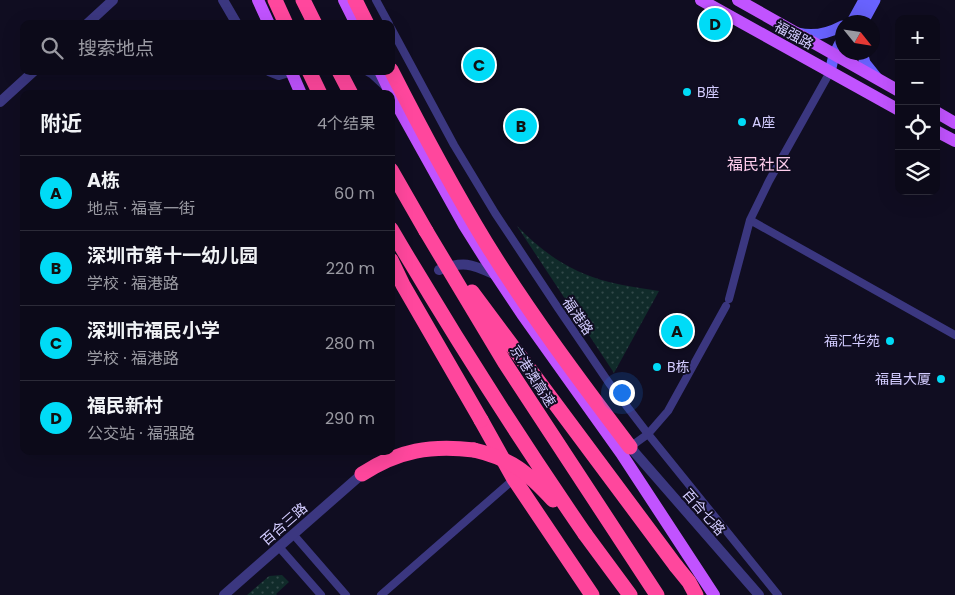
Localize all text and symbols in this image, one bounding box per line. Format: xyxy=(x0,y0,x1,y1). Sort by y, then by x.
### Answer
pin: D xyxy=(699,5,731,43)
north arrow xyxy=(835,15,880,60)
map controls xyxy=(895,15,940,195)
button: + xyxy=(895,15,940,60)
street label: 福强路 xyxy=(771,16,817,54)
search box xyxy=(20,20,395,75)
icon: search xyxy=(38,34,66,62)
text: 搜索地点 xyxy=(78,35,154,62)
pin: C xyxy=(463,46,495,84)
button: − xyxy=(895,60,940,105)
place label: B座 xyxy=(697,82,720,102)
marker: B座 xyxy=(681,86,693,98)
button: locate xyxy=(895,105,940,150)
pin: B xyxy=(505,107,537,145)
text: 附近 xyxy=(40,109,82,138)
text: 4个结果 xyxy=(317,112,375,135)
place label: A座 xyxy=(752,112,775,132)
marker: A座 xyxy=(736,116,748,128)
button: layers xyxy=(895,150,940,195)
district label: 福民社区 xyxy=(727,153,791,176)
text: A栋 xyxy=(87,167,120,194)
text: A xyxy=(50,182,62,205)
text: 60 m xyxy=(334,182,375,205)
text: 地点 · 福喜一街 xyxy=(87,197,195,220)
text: 深圳市第十一幼儿园 xyxy=(87,242,258,269)
text: B xyxy=(51,257,61,280)
text: 220 m xyxy=(326,257,375,280)
text: 学校 · 福港路 xyxy=(87,272,179,295)
street label: 福港路 xyxy=(558,293,598,339)
pin: A xyxy=(661,312,693,350)
text: 深圳市福民小学 xyxy=(87,317,220,344)
place label: 福汇华苑 xyxy=(824,331,880,351)
text: C xyxy=(50,332,62,355)
text: 280 m xyxy=(325,332,375,355)
marker: 福汇华苑 xyxy=(884,335,896,347)
street label: 京港澳高速 xyxy=(506,341,560,411)
text: 学校 · 福港路 xyxy=(87,347,179,370)
place label: B栋 xyxy=(667,357,690,377)
marker: B栋 xyxy=(651,361,663,373)
place label: 福昌大厦 xyxy=(875,369,931,389)
marker: 福昌大厦 xyxy=(935,373,947,385)
your location xyxy=(609,380,635,406)
text: 福民新村 xyxy=(87,392,163,419)
text: D xyxy=(50,407,62,430)
text: 290 m xyxy=(325,407,375,430)
text: 公交站 · 福强路 xyxy=(87,422,195,445)
street label: 百合七路 xyxy=(678,484,730,540)
street label: 百合三路 xyxy=(256,498,312,550)

